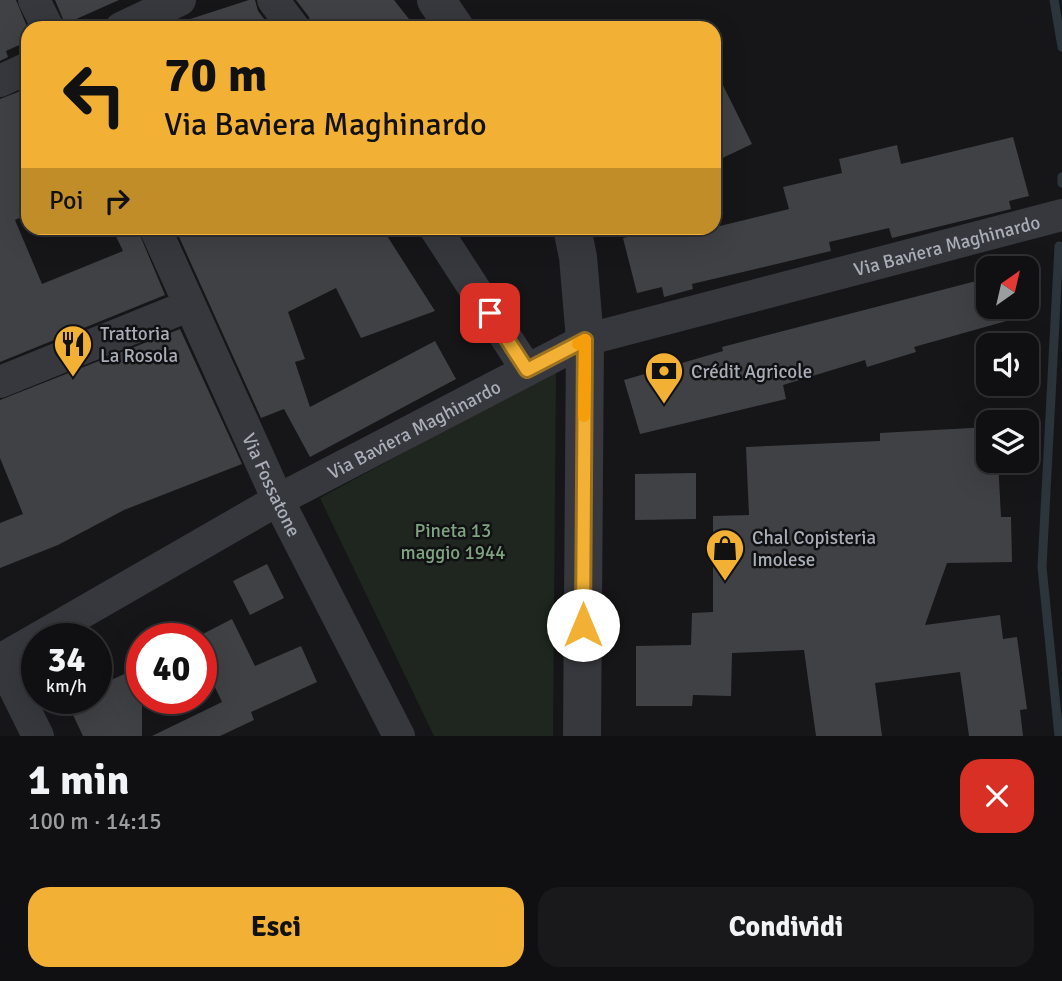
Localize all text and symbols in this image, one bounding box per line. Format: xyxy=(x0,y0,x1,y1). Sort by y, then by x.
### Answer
text: 70 m xyxy=(164,45,267,105)
icon: left xyxy=(49,49,140,140)
text: Via Baviera Maghinardo xyxy=(164,105,487,144)
icon: right xyxy=(98,182,136,220)
text: Poi xyxy=(49,185,84,217)
street label: Via Baviera Maghinardo xyxy=(851,210,1043,282)
north arrow xyxy=(976,256,1040,318)
map controls xyxy=(976,256,1039,473)
pin xyxy=(460,283,520,343)
icon: arrive xyxy=(471,294,509,332)
place label: Trattoria La Rosola xyxy=(100,322,178,368)
restaurant icon: Trattoria La Rosola xyxy=(52,323,94,378)
button: sound xyxy=(976,333,1039,396)
bank icon: Crédit Agricole xyxy=(643,350,685,405)
place label: Crédit Agricole xyxy=(691,360,812,384)
street label: Via Baviera Maghinardo xyxy=(324,375,505,485)
button: layers xyxy=(976,410,1039,473)
street label: Via Fossatone xyxy=(236,430,306,541)
park label: Pineta 13 maggio 1944 xyxy=(401,519,505,565)
place label: Chal Copisteria Imolese xyxy=(752,526,876,572)
shop icon: Chal Copisteria Imolese xyxy=(704,527,746,582)
position arrow xyxy=(546,588,620,662)
speed limit sign: 40 xyxy=(126,623,217,714)
text: 34 xyxy=(48,638,85,681)
text: km/h xyxy=(46,675,87,697)
text: 1 min xyxy=(28,755,129,806)
button: close xyxy=(960,759,1034,833)
text: 100 m · 14:15 xyxy=(28,807,162,836)
button: Esci xyxy=(28,887,524,967)
button: Condividi xyxy=(538,887,1034,967)

